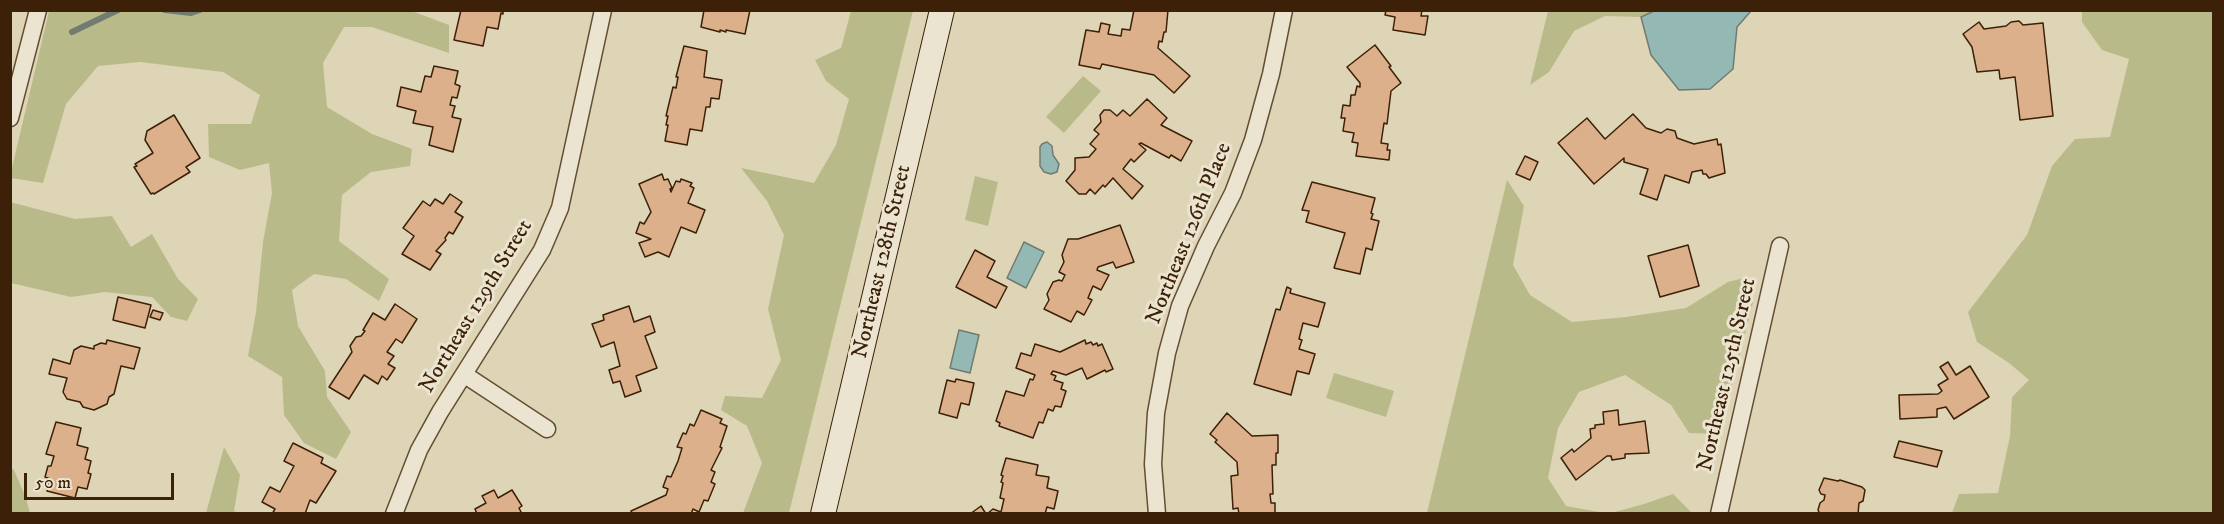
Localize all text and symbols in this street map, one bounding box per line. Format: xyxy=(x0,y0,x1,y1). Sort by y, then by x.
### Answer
street label: Northeast 126th Place xyxy=(1142,139,1238,329)
street label: Northeast 128th Street xyxy=(848,163,918,361)
street label: Northeast 129th Street xyxy=(415,215,539,399)
street label: Northeast 125th Street xyxy=(1693,276,1763,474)
scale bar xyxy=(27,461,177,499)
text: 50 m xyxy=(35,472,71,494)

